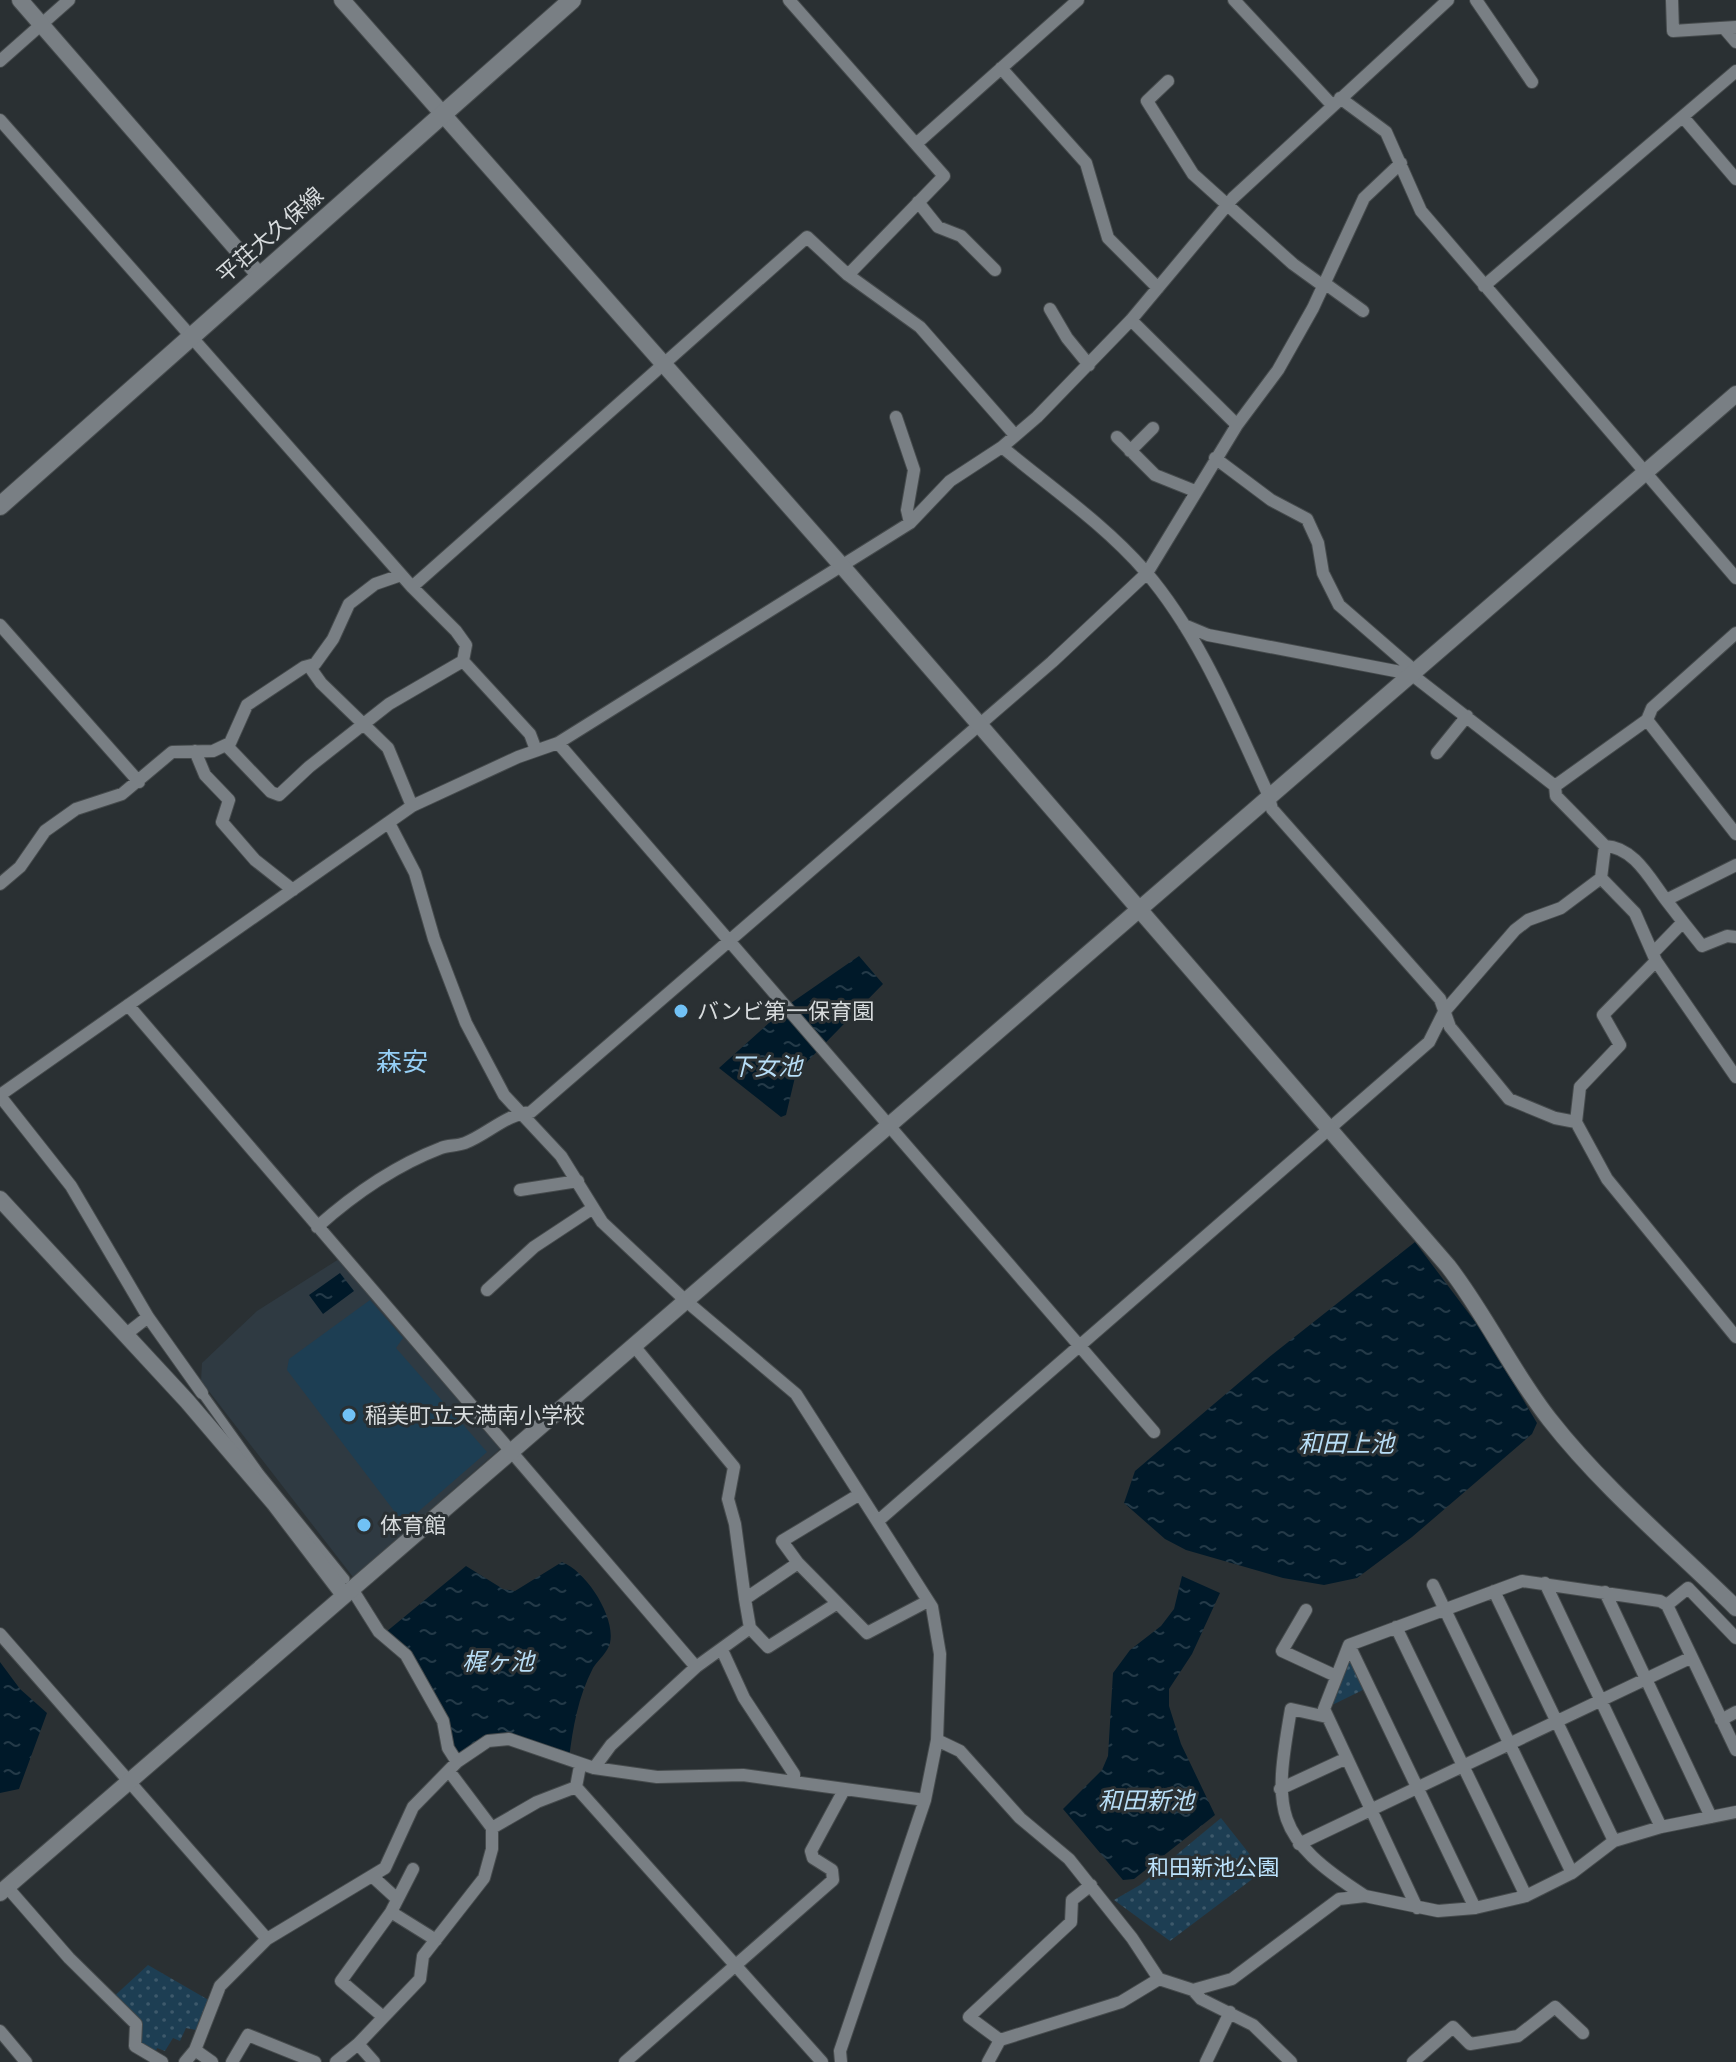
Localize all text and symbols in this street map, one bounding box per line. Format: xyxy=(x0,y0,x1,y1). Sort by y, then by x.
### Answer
street label: 平荘大久保線 xyxy=(211,182,329,288)
place label: バンビ第一保育園 xyxy=(697,998,874,1025)
marker: バンビ第一保育園 xyxy=(672,1002,690,1020)
district label: 森安 xyxy=(376,1046,428,1078)
water label: 下女池 xyxy=(730,1052,804,1081)
place label: 稲美町立天満南小学校 xyxy=(365,1402,585,1429)
marker: 稲美町立天満南小学校 xyxy=(340,1406,358,1424)
water label: 和田上池 xyxy=(1298,1429,1396,1458)
place label: 体育館 xyxy=(380,1512,446,1539)
marker: 体育館 xyxy=(355,1516,373,1534)
water label: 梶ヶ池 xyxy=(462,1647,536,1676)
water label: 和田新池 xyxy=(1098,1786,1196,1815)
park label: 和田新池公園 xyxy=(1147,1854,1279,1881)

